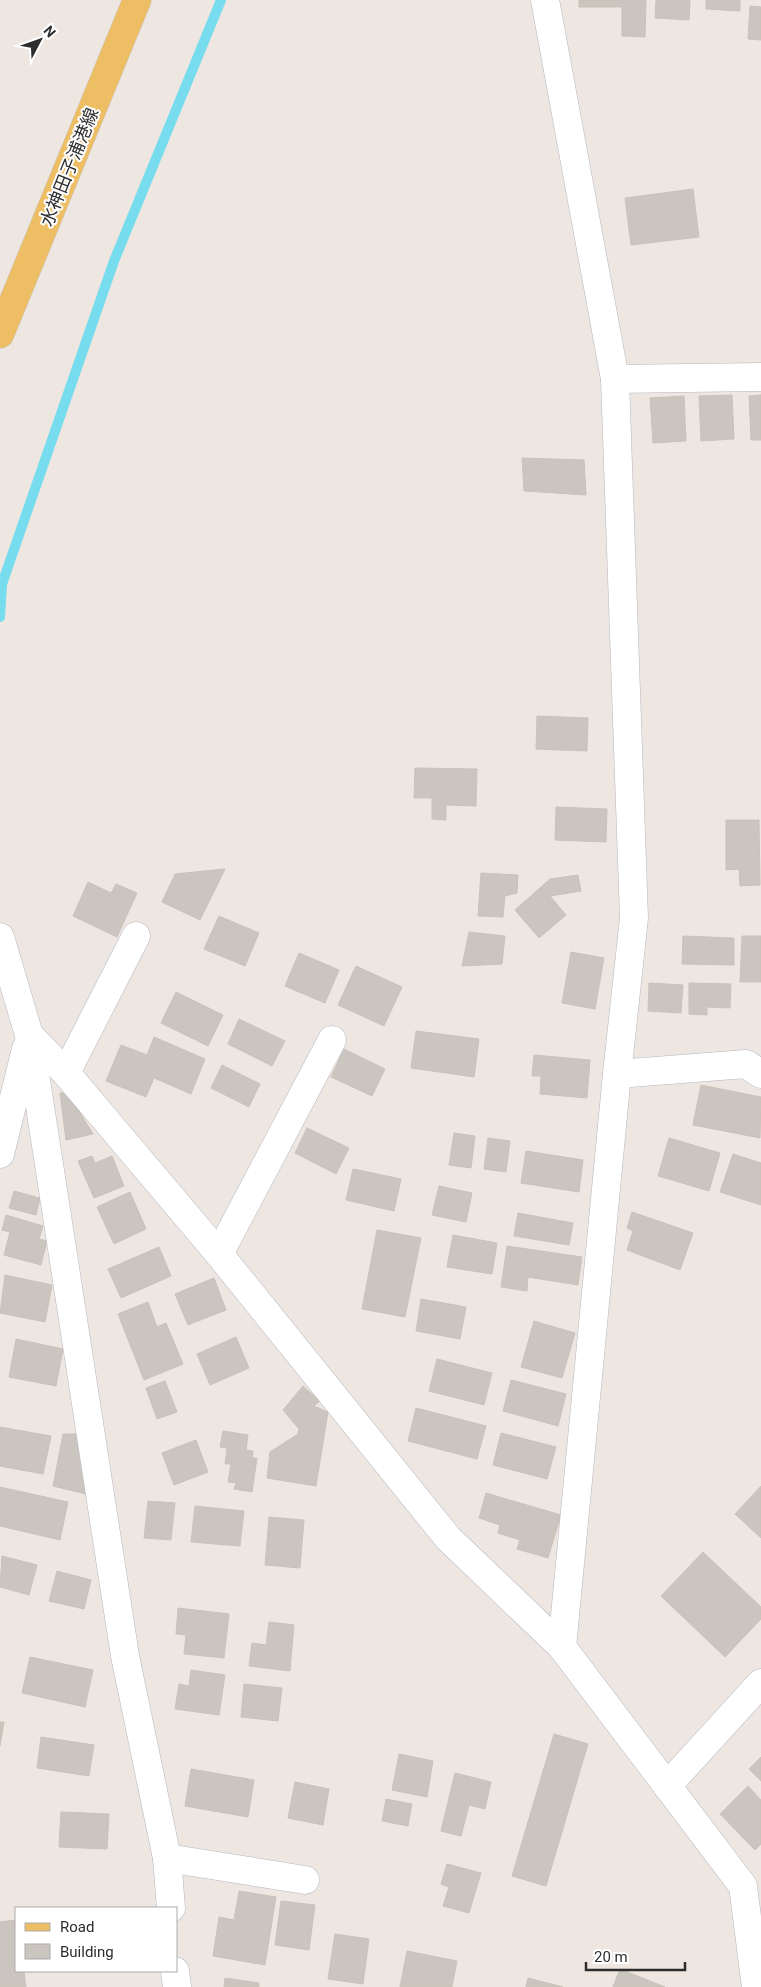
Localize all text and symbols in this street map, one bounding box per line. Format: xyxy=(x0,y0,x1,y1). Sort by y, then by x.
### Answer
north arrow xyxy=(15,15,65,65)
text: N xyxy=(41,22,59,40)
street label: 水神田子浦港線 xyxy=(36,105,102,229)
legend xyxy=(15,1907,178,1972)
text: Road xyxy=(60,1918,94,1936)
scale bar xyxy=(586,1940,685,1972)
text: Building xyxy=(60,1943,114,1961)
text: 20 m xyxy=(594,1948,628,1966)

